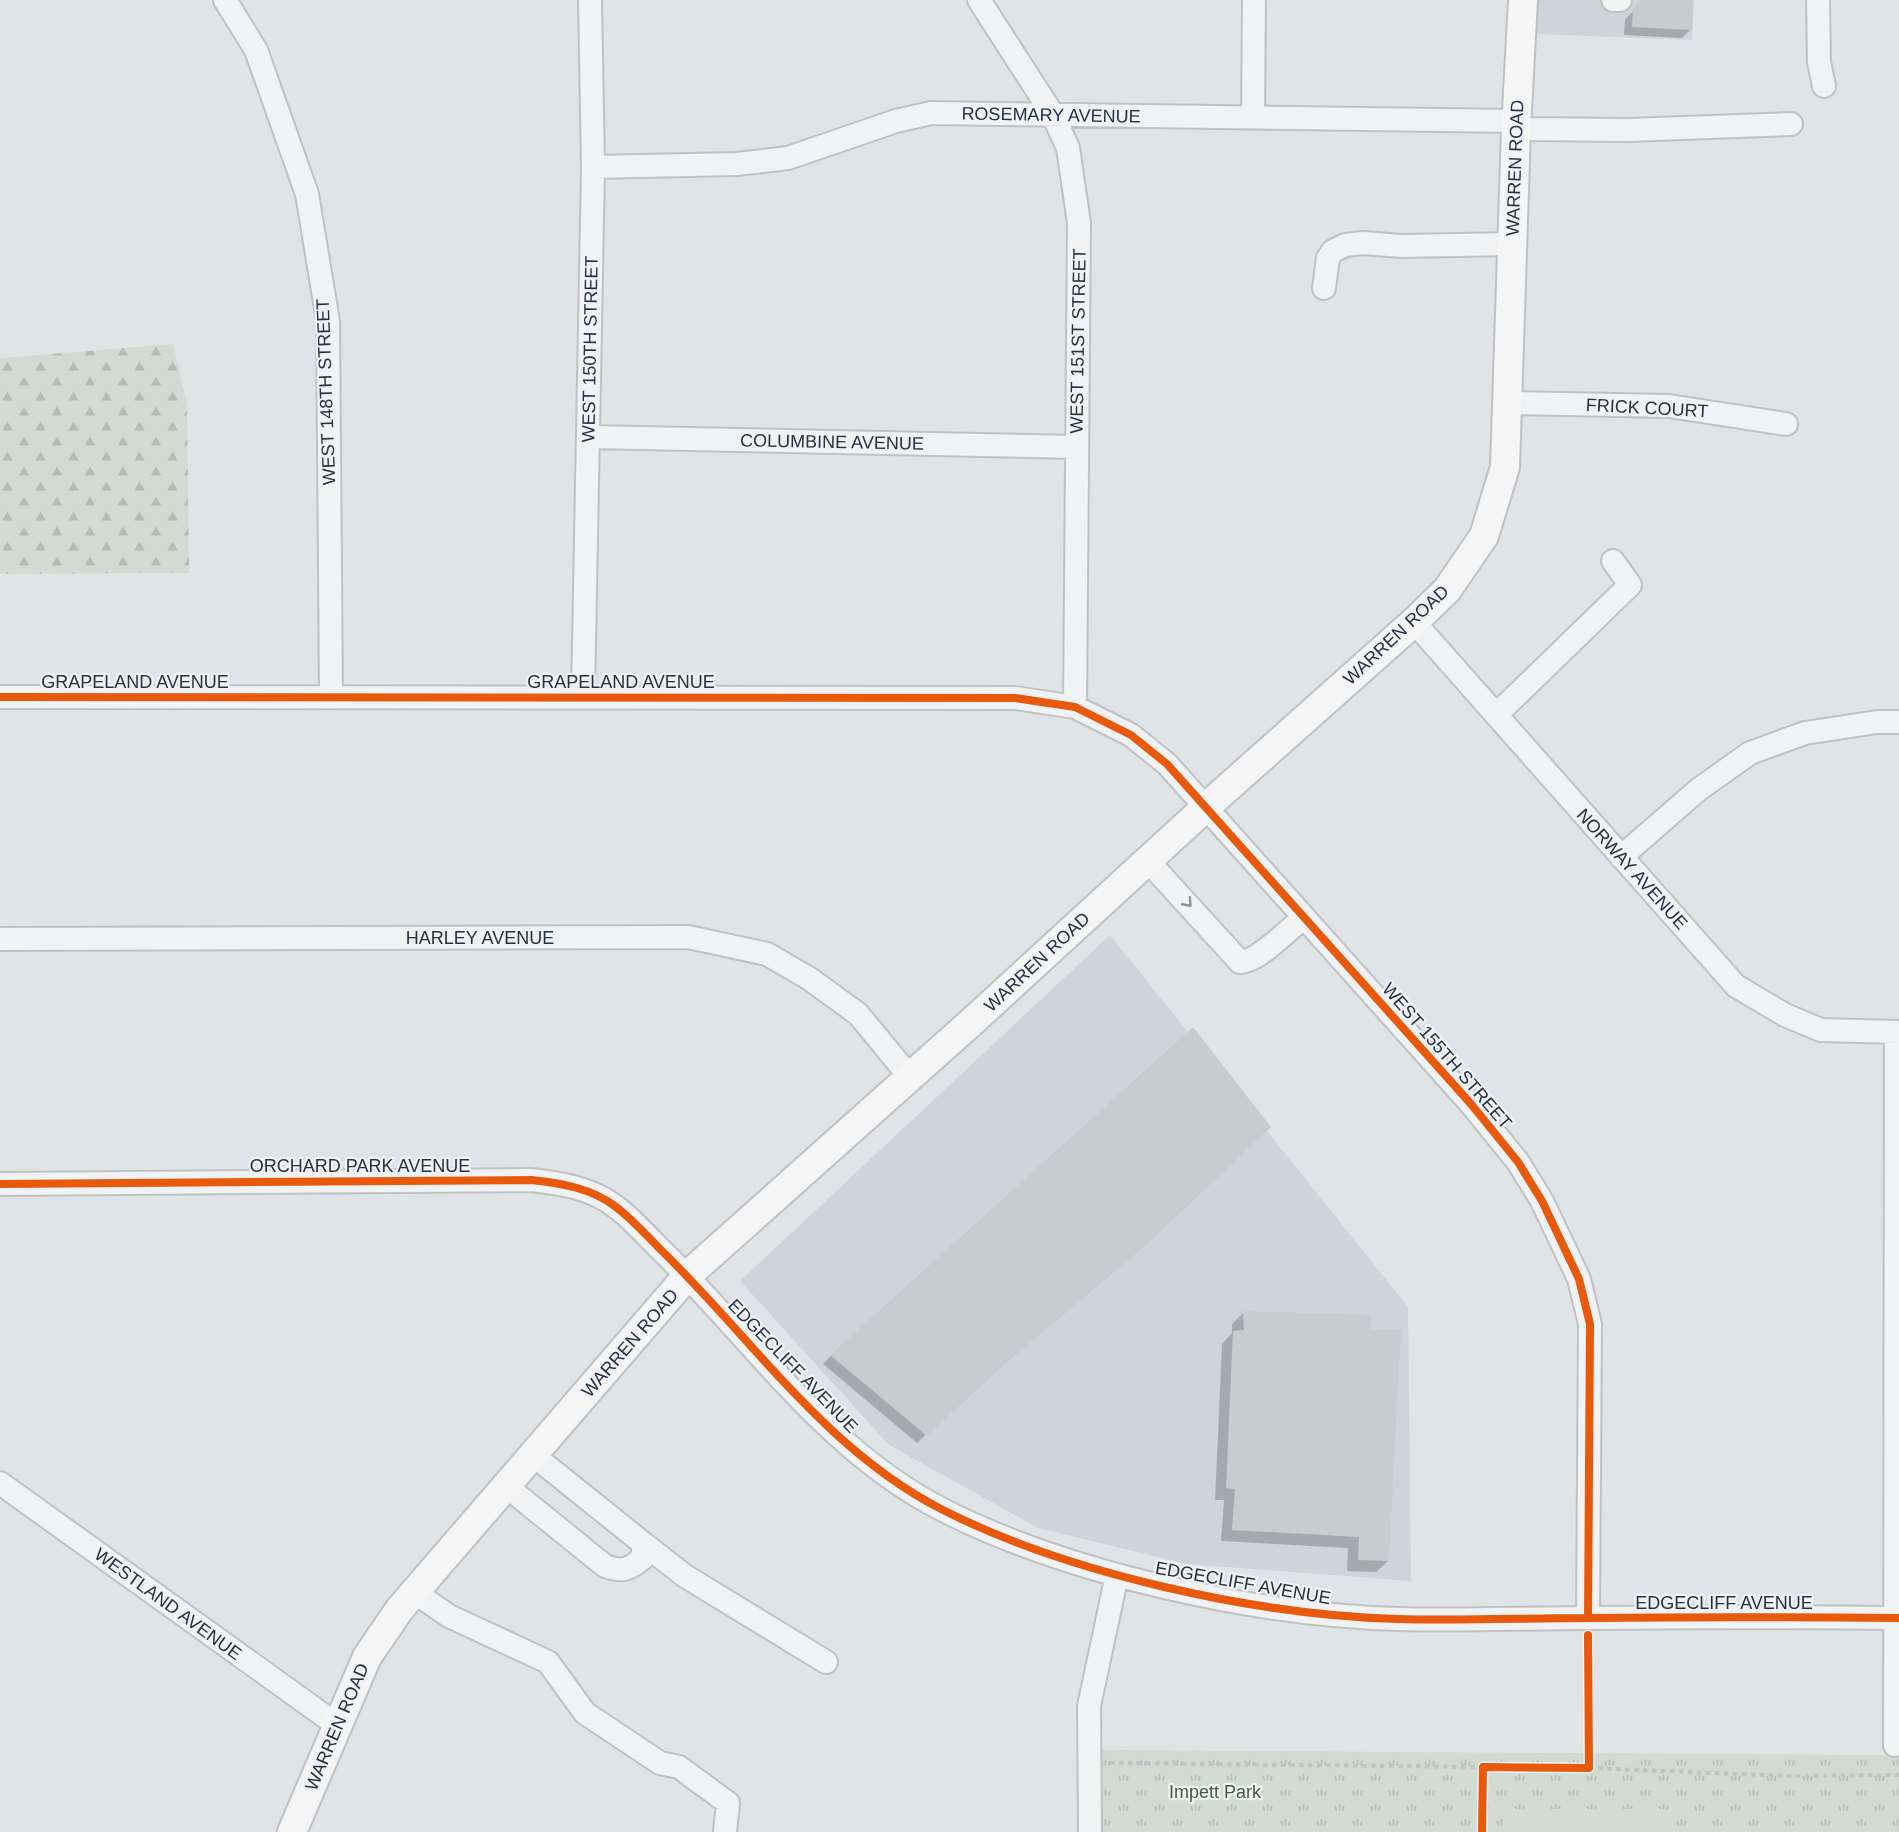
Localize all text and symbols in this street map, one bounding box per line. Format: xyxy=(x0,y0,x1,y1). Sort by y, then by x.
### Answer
street label: WARREN ROAD xyxy=(1503,100,1527,236)
street label: ROSEMARY AVENUE xyxy=(961,103,1141,127)
street label: WEST 151ST STREET xyxy=(1066,248,1090,434)
street label: WEST 150TH STREET xyxy=(578,255,602,443)
street label: WEST 148TH STREET xyxy=(313,298,339,486)
street label: FRICK COURT xyxy=(1585,395,1709,421)
street label: COLUMBINE AVENUE xyxy=(740,430,924,454)
street label: WARREN ROAD xyxy=(1339,581,1453,689)
street label: GRAPELAND AVENUE xyxy=(41,672,229,692)
street label: GRAPELAND AVENUE xyxy=(527,672,715,692)
street label: NORWAY AVENUE xyxy=(1573,805,1691,933)
one-way arrow xyxy=(1180,895,1191,906)
street label: WARREN ROAD xyxy=(980,908,1094,1016)
street label: HARLEY AVENUE xyxy=(406,928,554,948)
street label: WEST 155TH STREET xyxy=(1378,979,1516,1133)
street label: ORCHARD PARK AVENUE xyxy=(250,1156,470,1176)
street label: WARREN ROAD xyxy=(578,1285,682,1401)
street label: EDGECLIFF AVENUE xyxy=(724,1295,862,1437)
street label: WESTLAND AVENUE xyxy=(91,1544,245,1664)
street label: EDGECLIFF AVENUE xyxy=(1154,1558,1332,1608)
street label: EDGECLIFF AVENUE xyxy=(1635,1593,1813,1613)
street label: WARREN ROAD xyxy=(301,1660,373,1794)
park label: Impett Park xyxy=(1169,1782,1262,1802)

